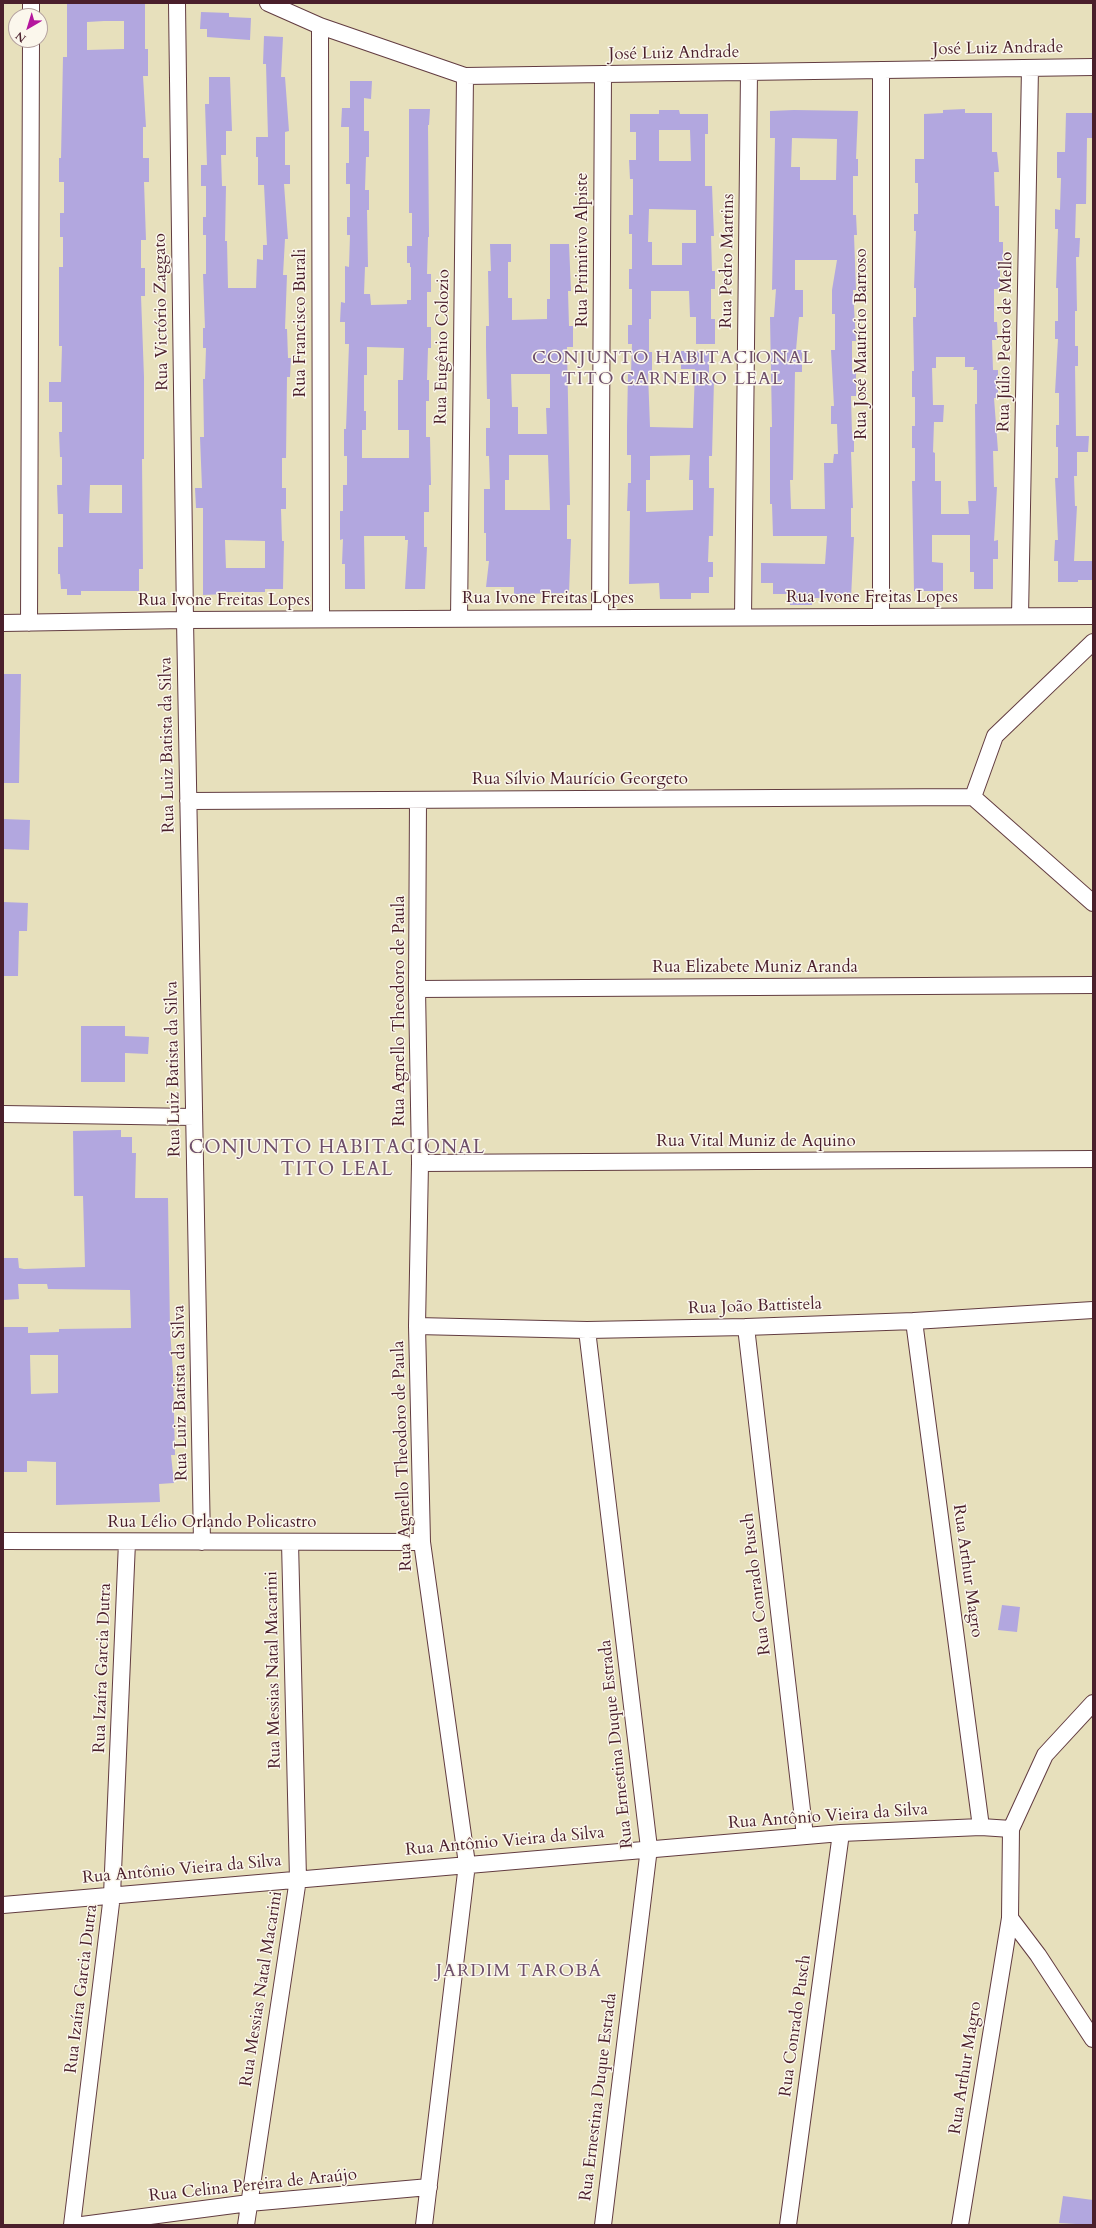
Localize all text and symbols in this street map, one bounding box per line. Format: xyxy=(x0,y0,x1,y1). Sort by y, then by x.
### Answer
north arrow xyxy=(8,8,48,48)
text: N xyxy=(13,28,29,46)
street label: José Luiz Andrade xyxy=(933,38,1063,60)
street label: José Luiz Andrade xyxy=(609,43,739,65)
street label: Rua Primitivo Alpiste xyxy=(573,173,593,327)
street label: Rua Pedro Martins xyxy=(717,193,739,329)
street label: Rua Victório Zaggato xyxy=(150,233,174,391)
street label: Rua Francisco Burali xyxy=(291,248,311,398)
street label: Rua José Maurício Barroso xyxy=(852,248,872,440)
street label: Rua Júlio Pedro de Mello xyxy=(994,252,1018,432)
street label: Rua Eugênio Colozio xyxy=(431,269,455,425)
district label: CONJUNTO HABITACIONAL TITO CARNEIRO LEAL xyxy=(532,348,814,390)
street label: Rua Ivone Freitas Lopes xyxy=(786,588,958,608)
street label: Rua Ivone Freitas Lopes xyxy=(462,589,634,609)
street label: Rua Ivone Freitas Lopes xyxy=(138,591,310,611)
street label: Rua Luiz Batista da Silva xyxy=(156,657,180,833)
street label: Rua Sílvio Maurício Georgeto xyxy=(472,770,688,790)
street label: Rua Agnello Theodoro de Paula xyxy=(390,895,410,1127)
street label: Rua Elizabete Muniz Aranda xyxy=(652,958,858,978)
street label: Rua Luiz Batista da Silva xyxy=(162,981,186,1157)
street label: Rua Vital Muniz de Aquino xyxy=(656,1132,856,1152)
district label: CONJUNTO HABITACIONAL TITO LEAL xyxy=(189,1138,485,1182)
street label: Rua João Battistela xyxy=(688,1294,822,1320)
street label: Rua Luiz Batista da Silva xyxy=(169,1305,193,1481)
street label: Rua Agnello Theodoro de Paula xyxy=(389,1340,417,1572)
street label: Rua Arthur Magro xyxy=(948,1503,986,1639)
street label: Rua Conrado Pusch xyxy=(738,1512,776,1656)
street label: Rua Lélio Orlando Policastro xyxy=(108,1513,316,1533)
street label: Rua Messias Natal Macarini xyxy=(262,1571,286,1769)
street label: Rua Izaíra Garcia Dutra xyxy=(90,1583,116,1753)
street label: Rua Ernestina Duque Estrada xyxy=(596,1639,638,1849)
street label: Rua Antônio Vieira da Silva xyxy=(728,1800,928,1834)
street label: Rua Antônio Vieira da Silva xyxy=(405,1823,605,1861)
street label: Rua Antônio Vieira da Silva xyxy=(82,1851,282,1889)
street label: Rua Messias Natal Macarini xyxy=(236,1890,288,2088)
street label: Rua Izaíra Garcia Dutra xyxy=(62,1903,102,2075)
street label: Rua Conrado Pusch xyxy=(776,1954,816,2098)
district label: JARDIM TAROBÁ xyxy=(436,1961,602,1983)
street label: Rua Ernestina Duque Estrada xyxy=(576,1992,622,2202)
street label: Rua Arthur Magro xyxy=(945,2000,987,2136)
street label: Rua Celina Pereira de Araújo xyxy=(148,2165,358,2207)

